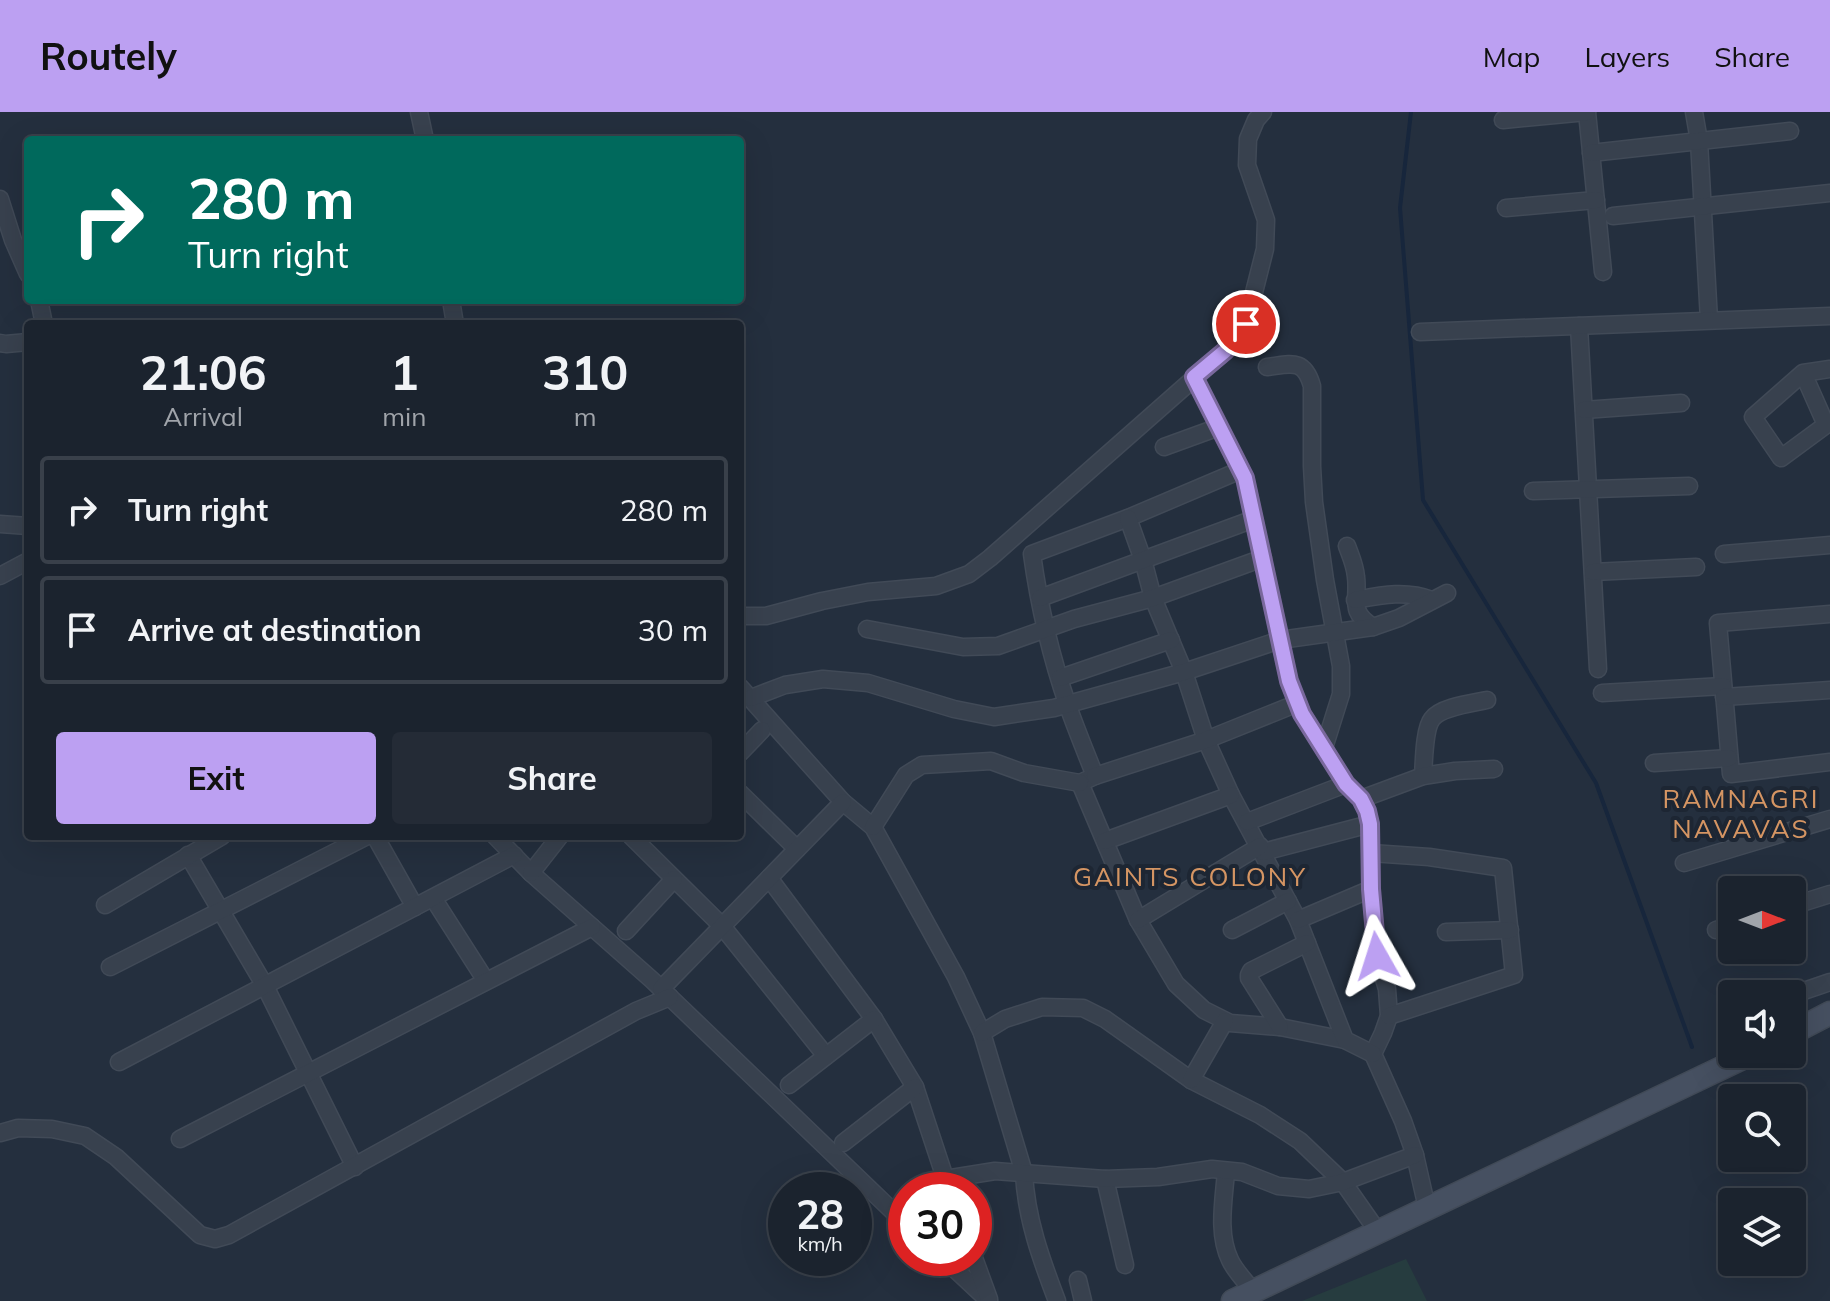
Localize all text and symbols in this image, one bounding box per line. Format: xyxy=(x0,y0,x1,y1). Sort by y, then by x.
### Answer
text: Routely xyxy=(40,32,177,80)
text: Map xyxy=(1483,39,1540,74)
text: Layers xyxy=(1584,39,1670,74)
text: Share xyxy=(1714,39,1790,74)
text: 280 m xyxy=(188,163,355,233)
icon: right xyxy=(56,168,160,272)
text: Turn right xyxy=(188,232,349,277)
pin xyxy=(1212,290,1280,358)
icon: arrive xyxy=(1224,302,1268,346)
text: 21:06 xyxy=(140,342,267,402)
text: 1 xyxy=(390,342,419,402)
text: 310 xyxy=(542,342,628,402)
text: Arrival xyxy=(163,400,243,433)
text: min xyxy=(382,400,426,433)
text: m xyxy=(574,400,597,433)
icon: right xyxy=(60,488,104,532)
text: Turn right xyxy=(128,491,268,529)
text: 280 m xyxy=(620,491,708,529)
icon: arrive xyxy=(60,608,104,652)
text: Arrive at destination xyxy=(128,611,422,649)
text: 30 m xyxy=(638,611,708,649)
button: Exit xyxy=(56,732,376,824)
button: Share xyxy=(392,732,712,824)
district label: RAMNAGRI NAVAVAS xyxy=(1662,782,1820,845)
district label: GAINTS COLONY xyxy=(1073,860,1307,893)
north arrow xyxy=(1718,876,1806,964)
map controls xyxy=(1718,876,1806,1276)
position arrow xyxy=(1335,914,1419,998)
button: sound xyxy=(1718,980,1806,1068)
button: search xyxy=(1718,1084,1806,1172)
speed limit sign: 30 xyxy=(888,1172,992,1276)
button: layers xyxy=(1718,1188,1806,1276)
text: 28 xyxy=(796,1189,844,1239)
text: km/h xyxy=(797,1231,843,1256)

